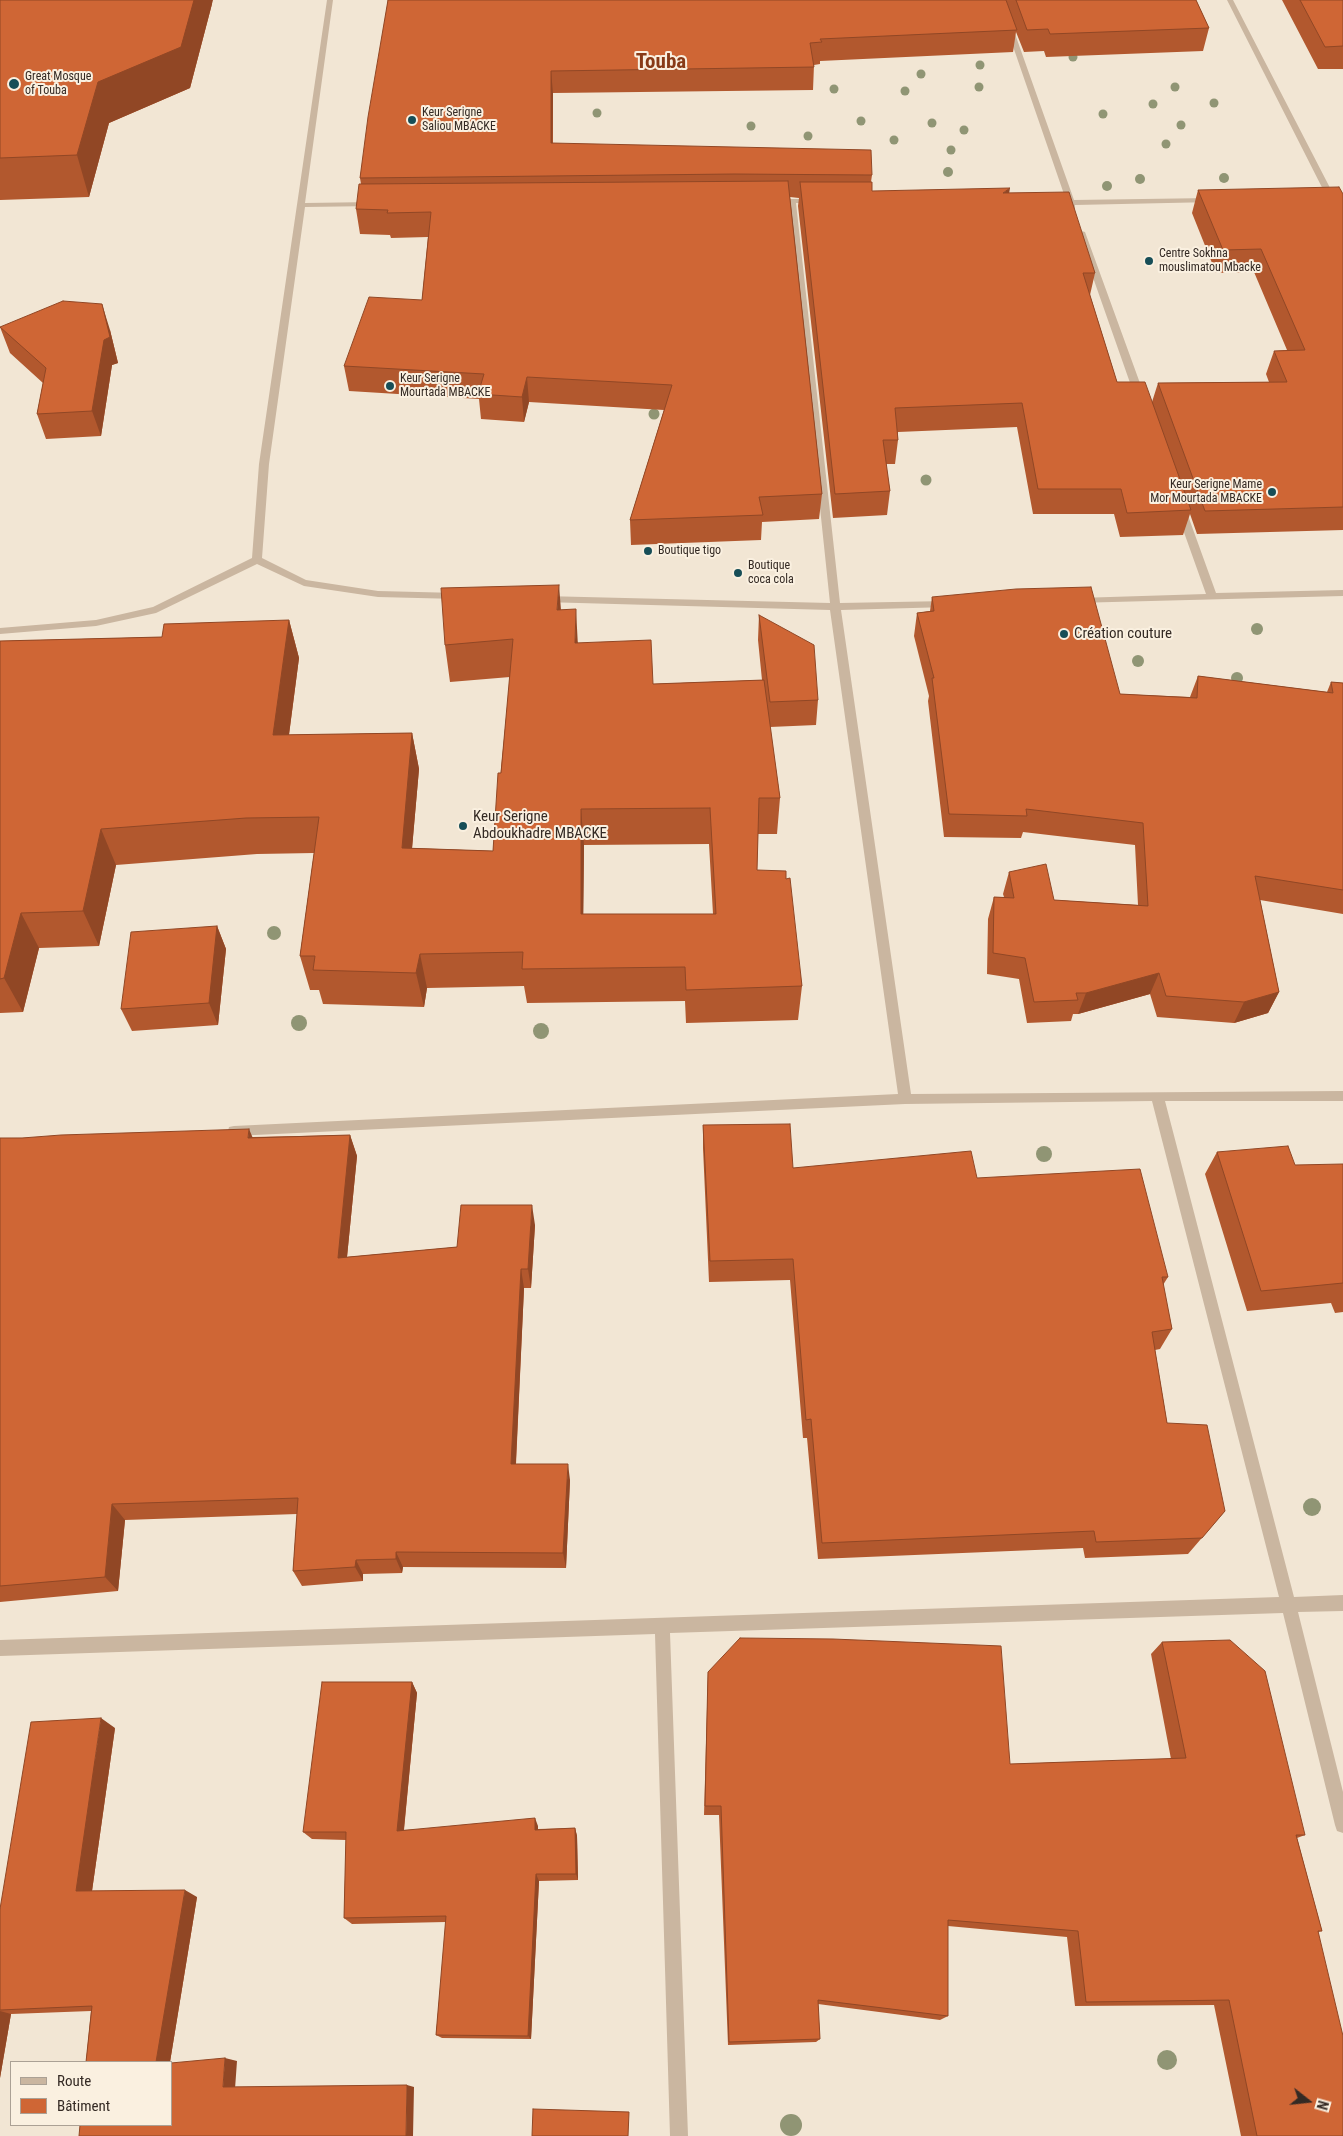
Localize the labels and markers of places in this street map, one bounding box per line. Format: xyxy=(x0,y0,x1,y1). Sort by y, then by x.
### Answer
place label: Great Mosque of Touba xyxy=(25,70,91,98)
marker: Great Mosque of Touba xyxy=(7,77,21,91)
place label: Keur Serigne Saliou MBACKE xyxy=(422,106,496,134)
marker: Keur Serigne Saliou MBACKE xyxy=(406,114,418,126)
place label: Centre Sokhna mouslimatou Mbacke xyxy=(1159,247,1261,275)
marker: Centre Sokhna mouslimatou Mbacke xyxy=(1143,255,1155,267)
place label: Keur Serigne Mourtada MBACKE xyxy=(400,372,490,400)
marker: Keur Serigne Mourtada MBACKE xyxy=(384,380,396,392)
place label: Keur Serigne Mame Mor Mourtada MBACKE xyxy=(1150,478,1262,506)
marker: Keur Serigne Mame Mor Mourtada MBACKE xyxy=(1266,486,1278,498)
place label: Boutique tigo xyxy=(658,544,721,558)
marker: Boutique tigo xyxy=(642,545,654,557)
place label: Boutique coca cola xyxy=(748,559,794,587)
marker: Boutique coca cola xyxy=(732,567,744,579)
place label: Création couture xyxy=(1074,625,1172,643)
marker: Création couture xyxy=(1058,628,1070,640)
place label: Keur Serigne Abdoukhadre MBACKE xyxy=(473,808,607,843)
marker: Keur Serigne Abdoukhadre MBACKE xyxy=(457,820,469,832)

